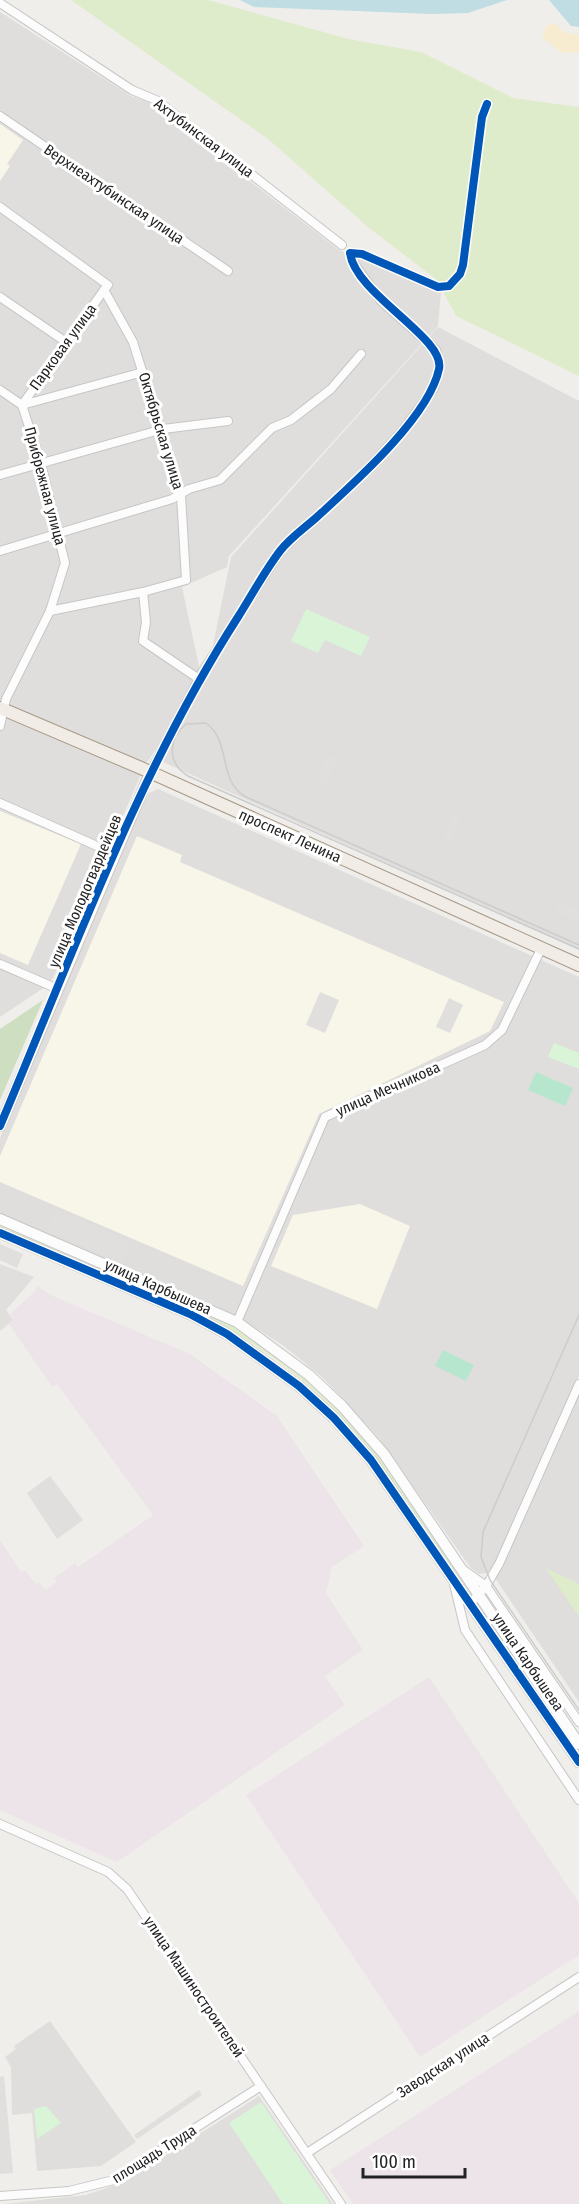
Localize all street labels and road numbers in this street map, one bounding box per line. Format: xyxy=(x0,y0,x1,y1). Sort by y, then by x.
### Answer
street label: Ахтубинская улица xyxy=(151,95,257,181)
street label: Верхнеахтубинская улица xyxy=(41,140,187,248)
street label: Парковая улица xyxy=(26,300,100,394)
street label: Октябрьская улица xyxy=(135,370,187,492)
street label: Прибрежная улица xyxy=(21,425,69,547)
street label: проспект Ленина xyxy=(236,805,344,867)
street label: улица Молодогвардейцев xyxy=(45,812,125,970)
street label: улица Мечникова xyxy=(333,1058,443,1120)
street label: улица Карбышева xyxy=(102,1255,214,1319)
street label: улица Карбышева xyxy=(488,1609,568,1715)
street label: улица Машиностроителей xyxy=(140,1913,248,2061)
street label: Заводская улица xyxy=(393,2028,493,2102)
street label: площадь Труда xyxy=(109,2121,199,2187)

